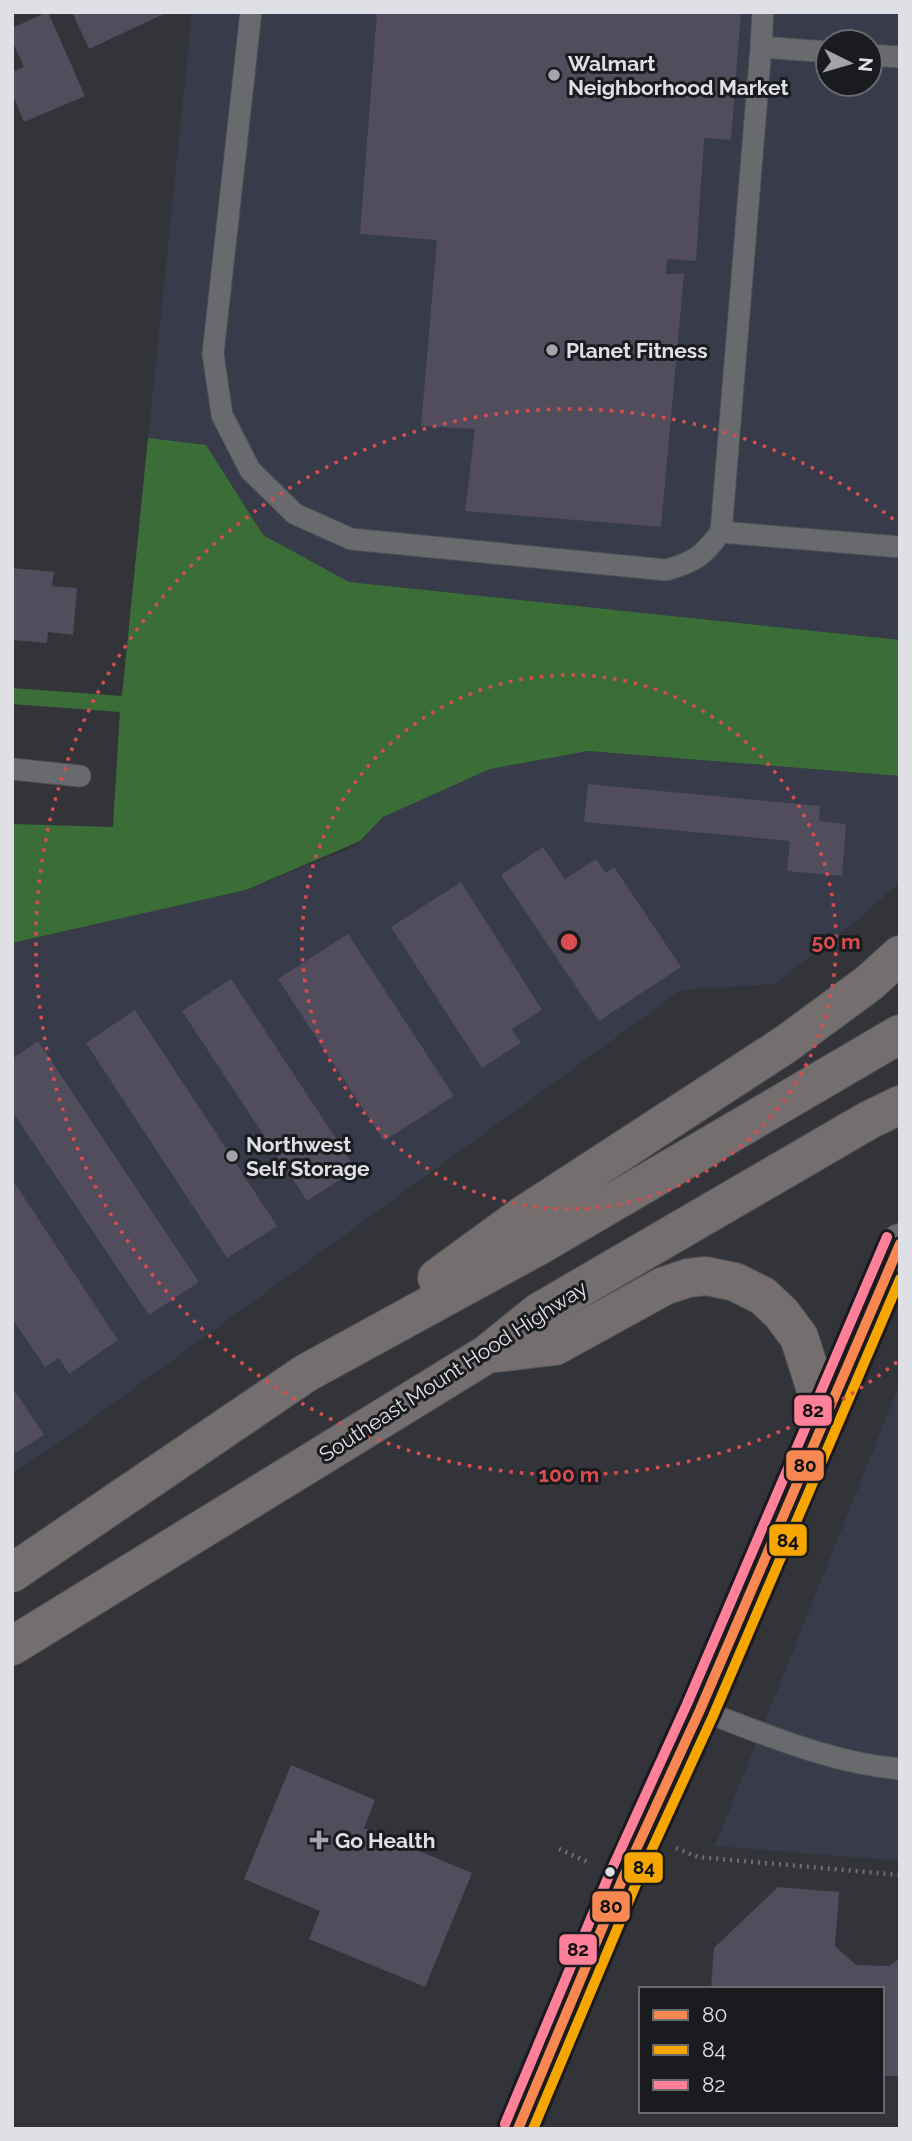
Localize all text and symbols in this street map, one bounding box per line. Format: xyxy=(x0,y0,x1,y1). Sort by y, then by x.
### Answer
north arrow xyxy=(814,28,884,98)
place label: Walmart Neighborhood Market xyxy=(568,51,789,100)
text: N xyxy=(854,56,878,73)
marker: Walmart Neighborhood Market xyxy=(546,67,562,83)
place label: Planet Fitness xyxy=(566,338,708,363)
marker: Planet Fitness xyxy=(544,342,560,358)
text: 50 m xyxy=(811,929,861,954)
centre of rings xyxy=(557,930,581,954)
place label: Northwest Self Storage xyxy=(246,1132,370,1181)
marker: Northwest Self Storage xyxy=(224,1148,240,1164)
street label: Southeast Mount Hood Highway xyxy=(314,1275,592,1467)
line badge: 82 xyxy=(793,1394,833,1427)
text: 82 xyxy=(802,1399,824,1421)
line badge: 80 xyxy=(785,1449,825,1482)
text: 80 xyxy=(793,1454,817,1476)
text: 100 m xyxy=(539,1462,599,1487)
line badge: 84 xyxy=(768,1523,808,1557)
text: 84 xyxy=(777,1529,799,1551)
place label: Go Health xyxy=(335,1828,435,1853)
marker: Go Health xyxy=(309,1830,329,1850)
line badge: 84 xyxy=(623,1851,664,1884)
text: 84 xyxy=(633,1856,655,1878)
unlabelled marker xyxy=(603,1865,617,1879)
line badge: 80 xyxy=(591,1890,631,1923)
text: 80 xyxy=(599,1895,623,1917)
line badge: 82 xyxy=(558,1933,598,1966)
text: 82 xyxy=(567,1938,589,1960)
legend xyxy=(639,1987,884,2113)
text: 80 xyxy=(702,2002,727,2027)
text: 84 xyxy=(702,2037,726,2062)
text: 82 xyxy=(702,2072,725,2097)

